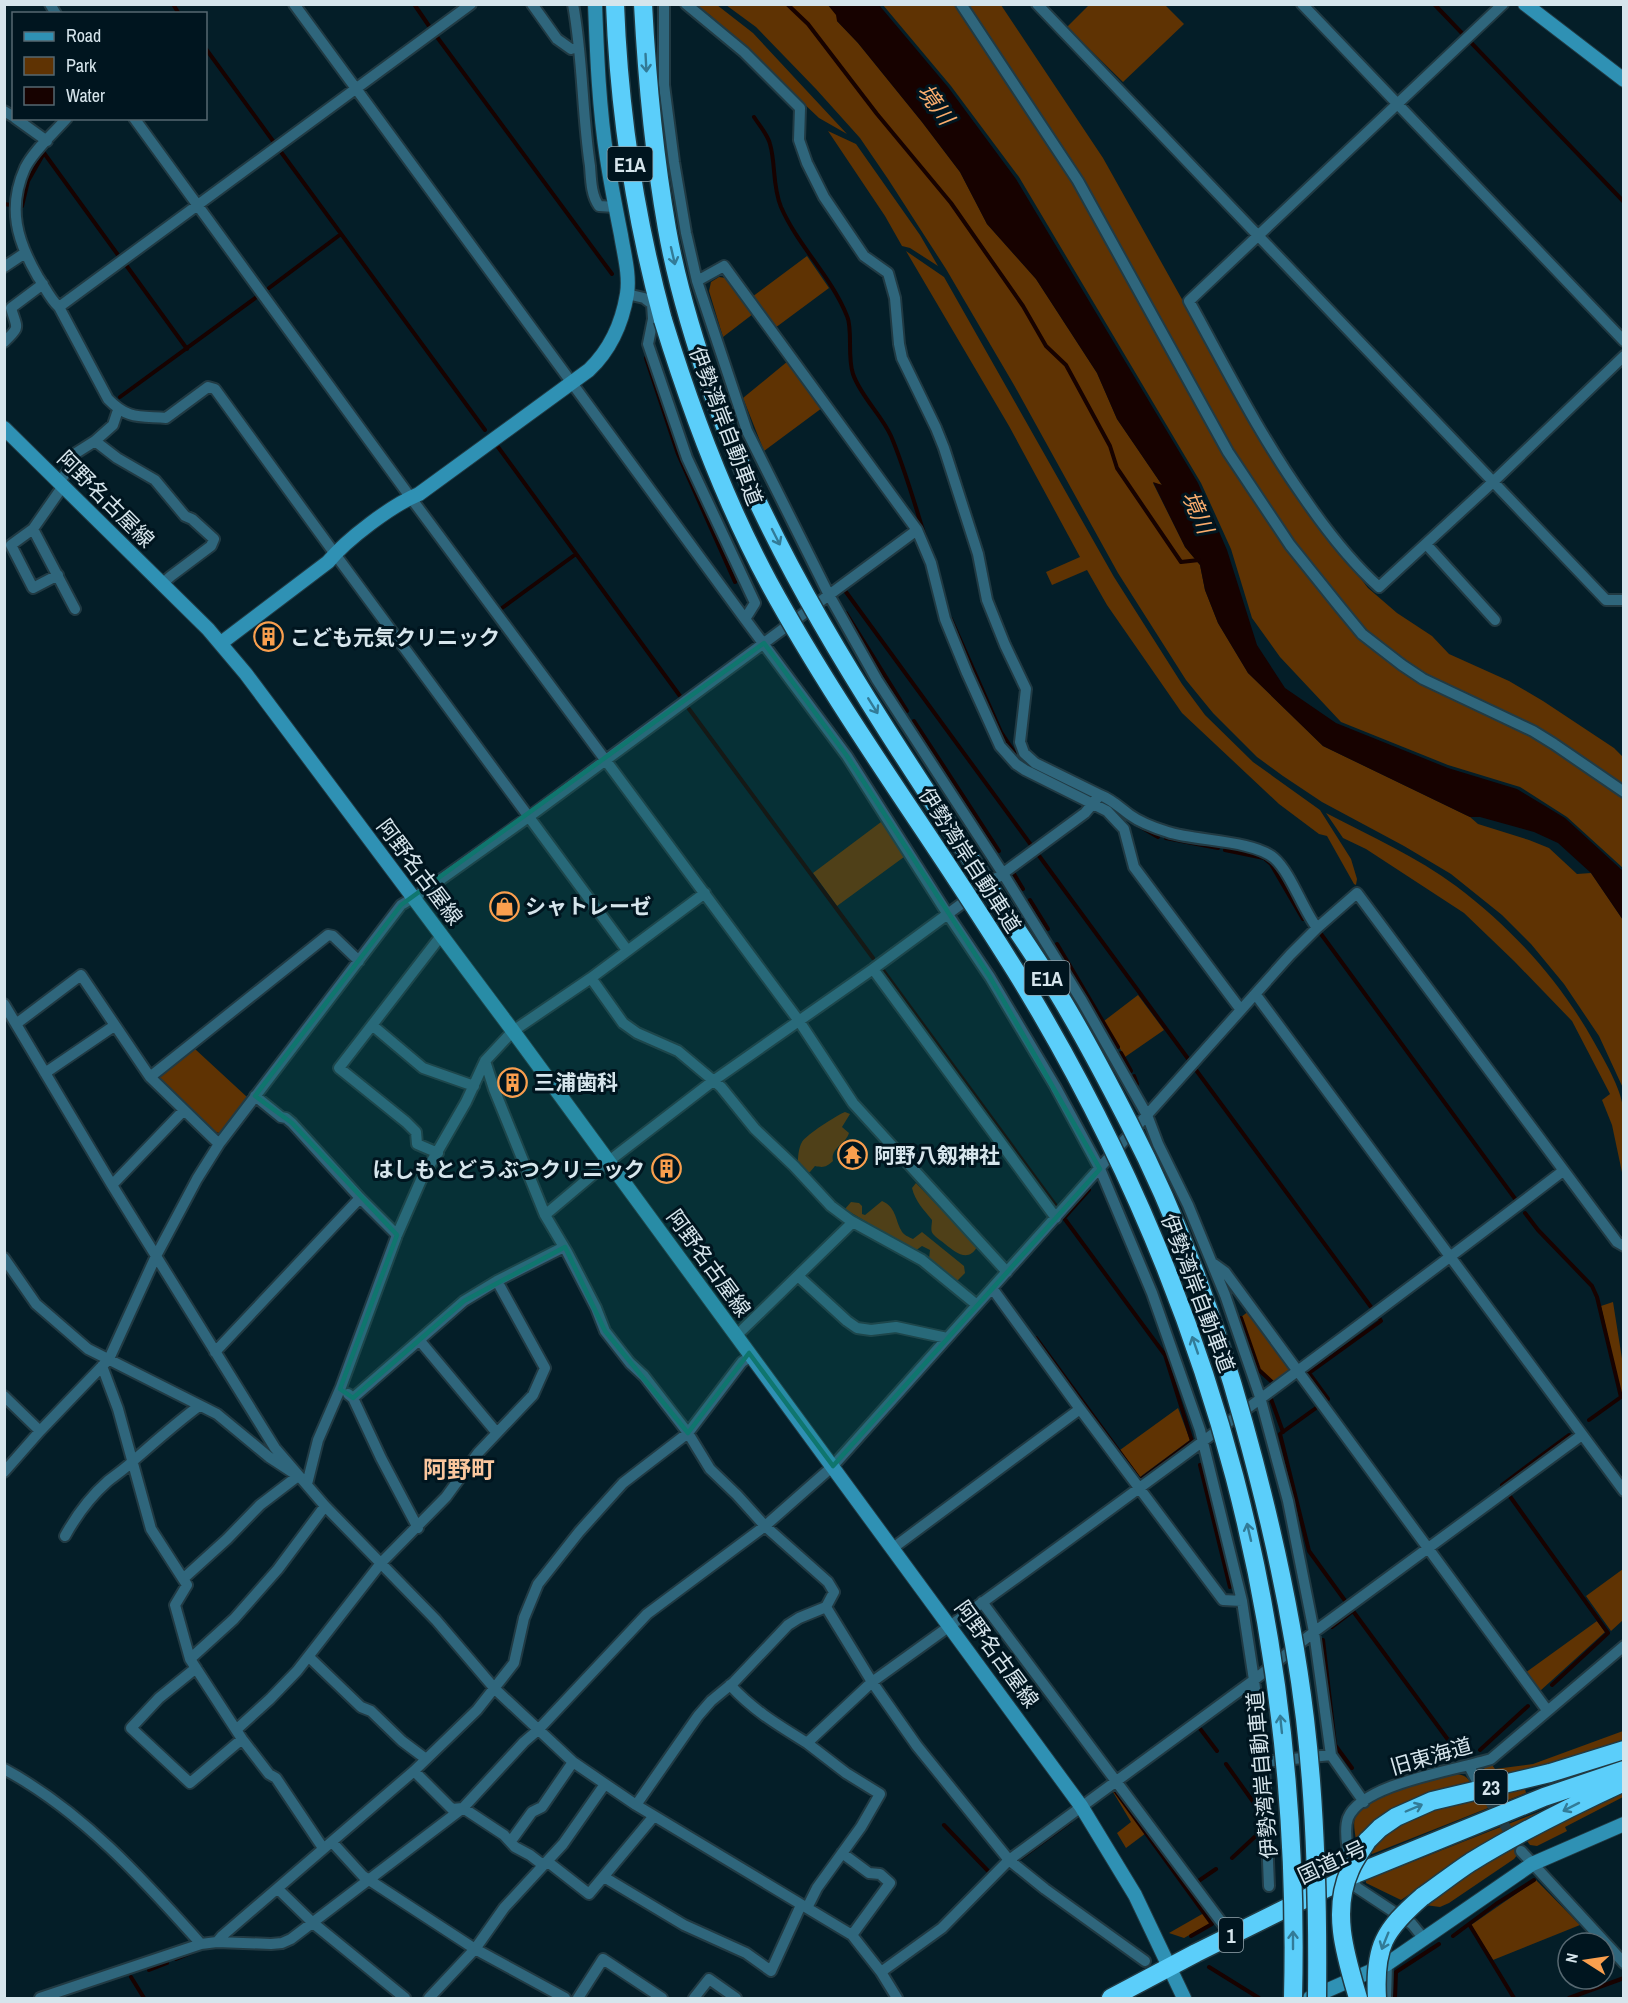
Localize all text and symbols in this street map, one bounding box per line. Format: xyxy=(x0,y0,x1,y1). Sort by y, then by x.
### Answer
legend xyxy=(12,12,207,120)
text: Road xyxy=(66,23,101,48)
one-way arrow xyxy=(641,52,652,72)
text: Park xyxy=(66,53,97,78)
water label: 境川 xyxy=(911,77,962,132)
text: Water xyxy=(66,83,105,108)
road number: E1A xyxy=(608,147,652,181)
one-way arrow xyxy=(668,246,680,265)
street label: 伊勢湾岸自動車道 xyxy=(682,342,770,510)
street label: 阿野名古屋線 xyxy=(51,444,161,554)
water label: 境川 xyxy=(1175,486,1221,540)
one-way arrow xyxy=(770,528,782,546)
building icon: こども元気クリニック xyxy=(253,621,285,653)
place label: こども元気クリニック xyxy=(290,623,500,652)
one-way arrow xyxy=(867,697,879,714)
street label: 伊勢湾岸自動車道 xyxy=(912,782,1028,938)
street label: 阿野名古屋線 xyxy=(371,813,469,931)
shop icon: シャトレーゼ xyxy=(488,890,520,922)
place label: シャトレーゼ xyxy=(525,892,651,921)
road number: E1A xyxy=(1024,961,1070,995)
building icon: 三浦歯科 xyxy=(497,1066,529,1098)
place label: 三浦歯科 xyxy=(534,1068,618,1097)
temple icon: 阿野八剱神社 xyxy=(837,1139,869,1171)
place label: 阿野八剱神社 xyxy=(874,1141,1000,1170)
building icon: はしもとどうぶつクリニック xyxy=(650,1153,682,1185)
place label: はしもとどうぶつクリニック xyxy=(372,1155,645,1184)
street label: 阿野名古屋線 xyxy=(660,1204,758,1322)
street label: 伊勢湾岸自動車道 xyxy=(1154,1209,1242,1377)
one-way arrow xyxy=(1189,1336,1200,1355)
district label: 阿野町 xyxy=(423,1453,495,1485)
one-way arrow xyxy=(1242,1523,1254,1542)
street label: 阿野名古屋線 xyxy=(948,1595,1046,1713)
street label: 伊勢湾岸自動車道 xyxy=(1240,1690,1284,1860)
one-way arrow xyxy=(1275,1715,1286,1735)
street label: 旧東海道 xyxy=(1387,1730,1475,1782)
road number: 23 xyxy=(1474,1770,1508,1804)
one-way arrow xyxy=(1405,1802,1423,1813)
one-way arrow xyxy=(1562,1802,1580,1813)
street label: 国道1号 xyxy=(1293,1834,1371,1890)
road number: 1 xyxy=(1219,1918,1243,1952)
one-way arrow xyxy=(1287,1931,1299,1951)
one-way arrow xyxy=(1379,1931,1390,1950)
north arrow xyxy=(1556,1931,1616,1991)
text: N xyxy=(1560,1951,1583,1965)

